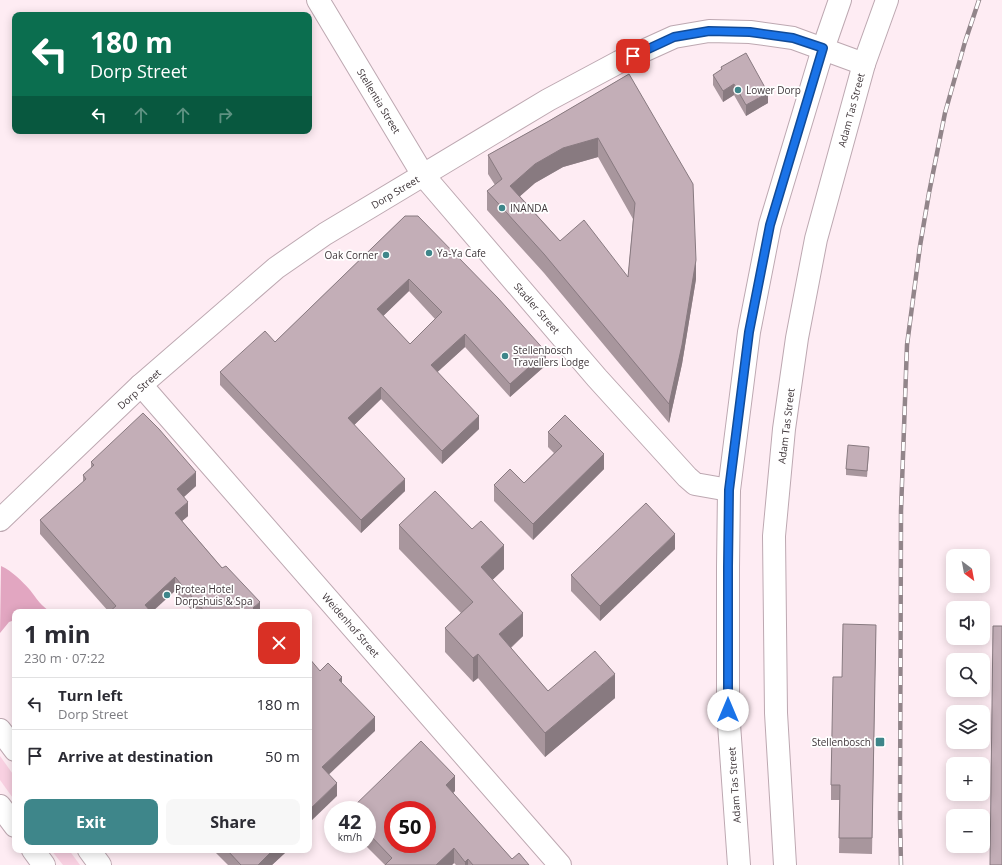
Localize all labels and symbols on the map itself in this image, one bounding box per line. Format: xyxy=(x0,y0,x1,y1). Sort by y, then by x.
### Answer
pin xyxy=(616,39,650,73)
street label: Stellentia Street xyxy=(354,66,404,137)
street label: Adam Tas Street xyxy=(834,71,868,149)
place label: Lower Dorp xyxy=(746,83,801,97)
marker: Lower Dorp xyxy=(733,85,743,95)
street label: Dorp Street xyxy=(368,172,422,212)
place label: INANDA xyxy=(510,201,548,215)
marker: INANDA xyxy=(497,203,507,213)
place label: Ya-Ya Cafe xyxy=(437,246,486,260)
place label: Oak Corner xyxy=(325,248,378,262)
marker: Ya-Ya Cafe xyxy=(424,248,434,258)
marker: Oak Corner xyxy=(381,250,391,260)
street label: Stadler Street xyxy=(511,279,563,337)
place label: Stellenbosch Travellers Lodge xyxy=(513,343,590,369)
marker: Stellenbosch Travellers Lodge xyxy=(500,351,510,361)
street label: Dorp Street xyxy=(114,365,164,412)
street label: Adam Tas Street xyxy=(774,387,798,465)
north arrow xyxy=(946,549,990,593)
place label: Protea Hotel Dorpshuis & Spa xyxy=(175,582,252,608)
marker: Protea Hotel Dorpshuis & Spa xyxy=(162,590,172,600)
street label: Weidenhof Street xyxy=(319,590,383,661)
position arrow xyxy=(707,689,749,731)
place label: Stellenbosch xyxy=(812,735,871,749)
marker: Stellenbosch xyxy=(874,736,886,748)
street label: Adam Tas Street xyxy=(724,746,744,824)
speed limit sign: 50 xyxy=(384,801,436,853)

